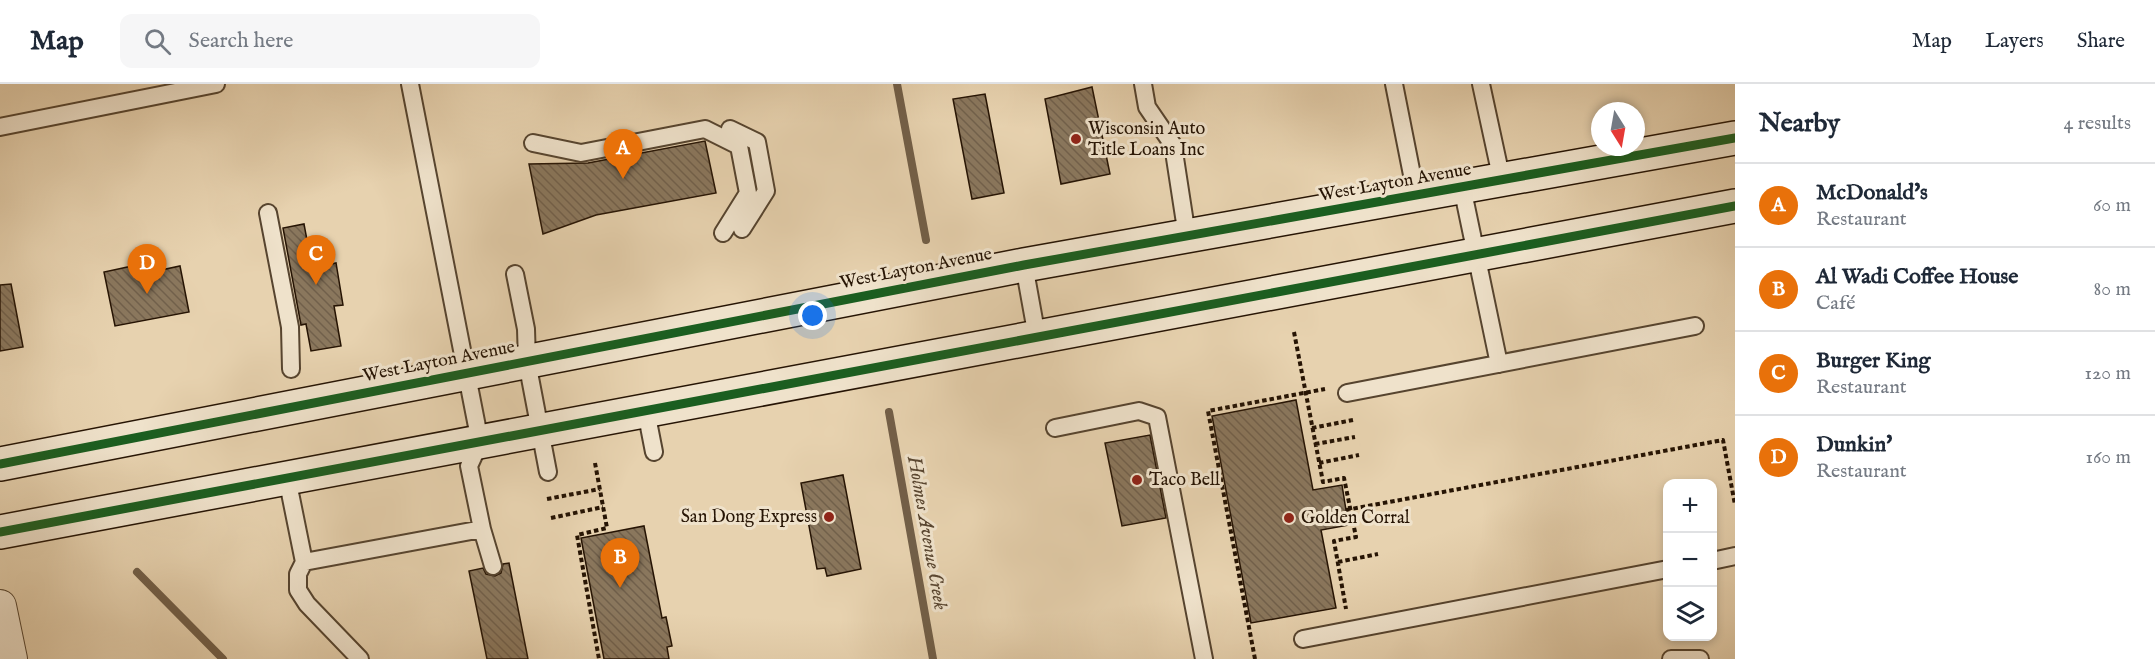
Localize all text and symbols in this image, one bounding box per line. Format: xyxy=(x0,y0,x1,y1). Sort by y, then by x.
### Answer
search box xyxy=(120,14,540,68)
text: Map xyxy=(30,24,84,59)
icon: search xyxy=(141,25,174,58)
text: Search here xyxy=(189,27,293,55)
text: Map xyxy=(1912,28,1952,55)
text: Layers xyxy=(1985,28,2044,55)
text: Share xyxy=(2077,28,2125,55)
north arrow xyxy=(1591,102,1645,156)
text: Nearby xyxy=(1759,107,1840,140)
text: 4 results xyxy=(2064,111,2131,136)
place label: Wisconsin Auto Title Loans Inc xyxy=(1088,118,1206,162)
pin: A xyxy=(604,130,642,179)
marker: Wisconsin Auto Title Loans Inc xyxy=(1069,132,1083,146)
street label: West Layton Avenue xyxy=(1317,158,1473,208)
text: McDonald's xyxy=(1816,179,1928,207)
text: A xyxy=(1772,193,1785,218)
text: 60 m xyxy=(2093,193,2131,218)
text: Restaurant xyxy=(1816,207,1907,232)
pin: C xyxy=(296,236,336,285)
street label: West Layton Avenue xyxy=(838,243,994,295)
pin: D xyxy=(128,244,166,294)
text: Al Wadi Coffee House xyxy=(1816,263,2018,291)
text: B xyxy=(1772,277,1785,302)
text: 80 m xyxy=(2094,277,2131,302)
text: Café xyxy=(1816,291,1855,316)
your location xyxy=(798,301,827,330)
street label: West Layton Avenue xyxy=(361,336,517,388)
text: Burger King xyxy=(1816,347,1930,375)
text: C xyxy=(1771,361,1786,386)
text: 120 m xyxy=(2085,361,2131,386)
text: Restaurant xyxy=(1816,375,1907,400)
text: Dunkin' xyxy=(1816,431,1892,459)
text: D xyxy=(1770,445,1787,470)
text: 160 m xyxy=(2085,445,2131,470)
water label: Holmes Avenue Creek xyxy=(901,453,953,612)
text: Restaurant xyxy=(1816,459,1907,484)
place label: Taco Bell xyxy=(1149,469,1220,492)
marker: Taco Bell xyxy=(1130,473,1144,487)
map controls xyxy=(1663,479,1717,641)
button: + xyxy=(1663,479,1717,533)
place label: San Dong Express xyxy=(681,506,817,529)
place label: Golden Corral xyxy=(1301,507,1410,530)
marker: San Dong Express xyxy=(822,510,836,524)
marker: Golden Corral xyxy=(1282,511,1296,525)
button: − xyxy=(1663,533,1717,587)
pin: B xyxy=(600,538,640,588)
button: layers xyxy=(1663,587,1717,641)

